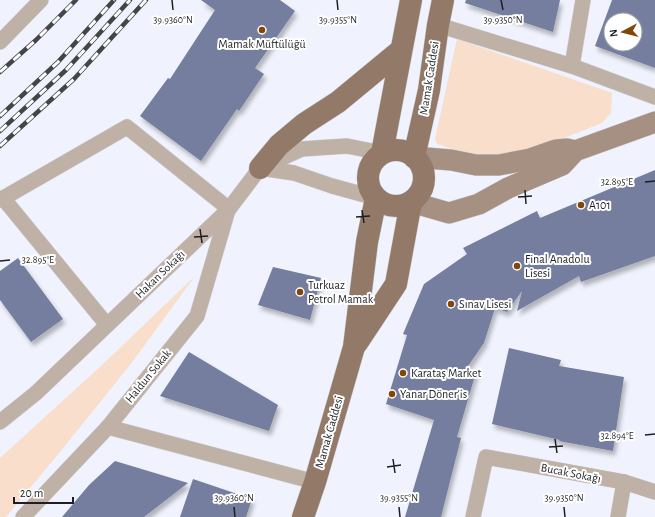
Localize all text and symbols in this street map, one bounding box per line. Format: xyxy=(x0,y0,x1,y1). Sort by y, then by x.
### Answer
north arrow xyxy=(603,12,643,52)
text: 39.9360°N xyxy=(153,15,193,25)
text: 39.9355°N xyxy=(319,15,357,25)
text: 39.9350°N xyxy=(483,15,523,25)
marker: Mamak Müftülüğü xyxy=(257,25,267,35)
text: N xyxy=(608,29,619,38)
place label: Mamak Müftülüğü xyxy=(218,38,306,50)
street label: Mamak Caddesi xyxy=(417,40,441,116)
text: 32.895°E xyxy=(601,177,633,187)
place label: A101 xyxy=(589,199,611,211)
marker: A101 xyxy=(576,200,586,210)
street label: Hakan Sokağı xyxy=(133,248,187,300)
place label: Final Anadolu Lisesi xyxy=(525,253,590,279)
text: 32.895°E xyxy=(22,255,54,265)
marker: Final Anadolu Lisesi xyxy=(512,261,522,271)
place label: Turkuaz Petrol Mamak xyxy=(308,279,374,305)
marker: Turkuaz Petrol Mamak xyxy=(295,287,305,297)
place label: Sınav Lisesi xyxy=(459,298,511,310)
marker: Sınav Lisesi xyxy=(446,299,456,309)
street label: Haldun Sokak xyxy=(123,347,173,405)
place label: Karataş Market xyxy=(411,367,481,379)
marker: Karataş Market xyxy=(398,368,408,378)
place label: Yanar Döner'is xyxy=(400,388,467,400)
marker: Yanar Döner'is xyxy=(387,389,397,399)
street label: Mamak Caddesi xyxy=(313,395,345,469)
text: 32.894°E xyxy=(601,431,634,441)
street label: Bucak Sokağı xyxy=(540,461,602,485)
scale bar xyxy=(14,479,73,505)
text: 20 m xyxy=(20,487,43,499)
text: 39.9360°N xyxy=(214,493,254,503)
text: 39.9355°N xyxy=(380,493,418,503)
text: 39.9350°N xyxy=(544,493,584,503)

